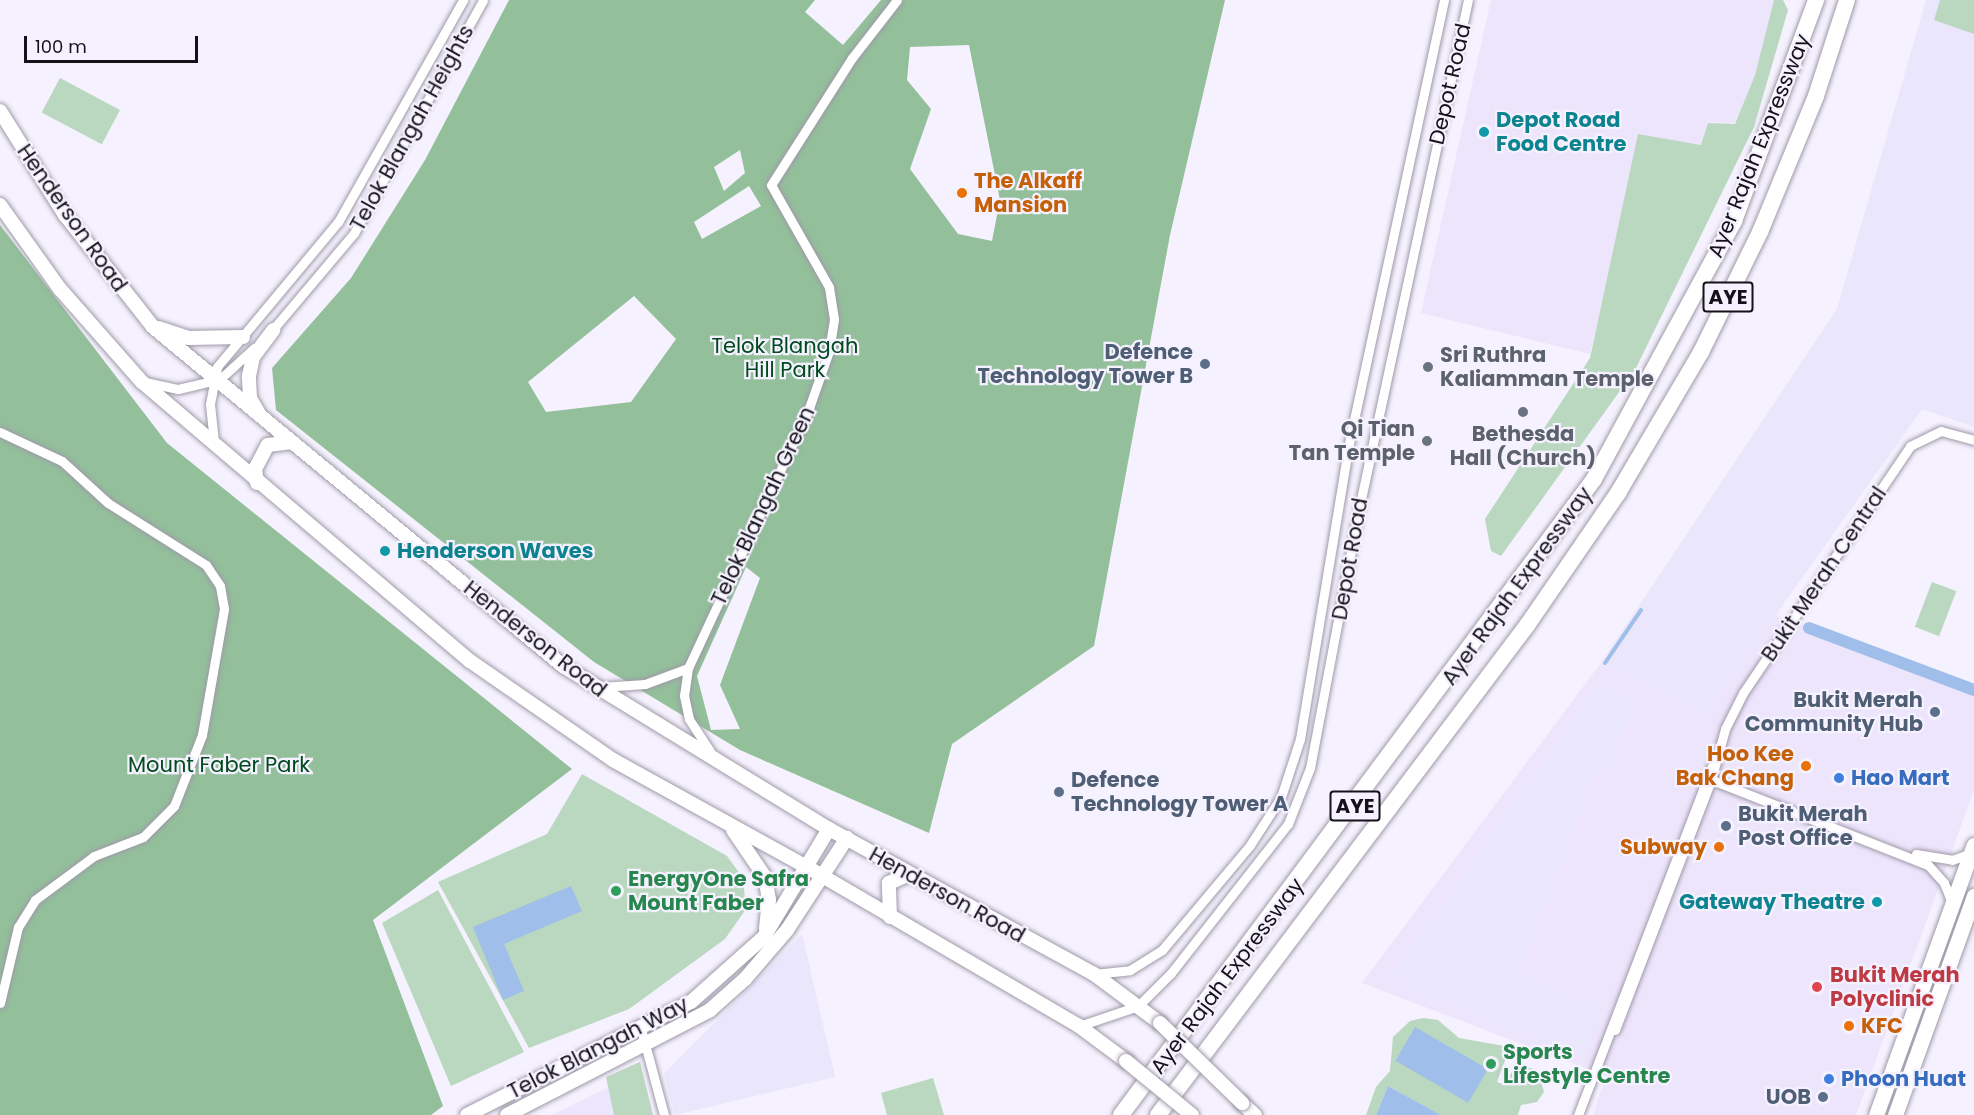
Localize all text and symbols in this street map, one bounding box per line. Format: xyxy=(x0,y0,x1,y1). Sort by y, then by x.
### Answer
street label: Telok Blangah Heights xyxy=(345,21,479,235)
street label: Depot Road xyxy=(1424,21,1476,147)
scale bar xyxy=(27,24,201,62)
street label: Ayer Rajah Expressway xyxy=(1703,31,1815,261)
text: 100 m xyxy=(35,34,87,59)
place label: Depot Road Food Centre xyxy=(1496,107,1626,157)
marker: Depot Road Food Centre xyxy=(1477,125,1491,139)
street label: Henderson Road xyxy=(12,139,132,297)
place label: The Alkaff Mansion xyxy=(974,168,1082,218)
marker: The Alkaff Mansion xyxy=(955,186,969,200)
road number: AYE xyxy=(1702,280,1754,314)
park label: Telok Blangah Hill Park xyxy=(712,333,858,383)
place label: Defence Technology Tower B xyxy=(978,339,1193,389)
place label: Sri Ruthra Kaliamman Temple xyxy=(1440,342,1654,392)
marker: Defence Technology Tower B xyxy=(1198,357,1212,371)
marker: Sri Ruthra Kaliamman Temple xyxy=(1421,360,1435,374)
street label: Telok Blangah Green xyxy=(706,403,820,609)
marker: Bethesda Hall (Church) xyxy=(1516,405,1530,419)
place label: Qi Tian Tan Temple xyxy=(1289,416,1415,466)
place label: Bethesda Hall (Church) xyxy=(1450,421,1596,471)
marker: Qi Tian Tan Temple xyxy=(1420,434,1434,448)
street label: Ayer Rajah Expressway xyxy=(1437,482,1597,690)
street label: Bukit Merah Central xyxy=(1756,482,1892,666)
street label: Depot Road xyxy=(1327,496,1373,622)
place label: Henderson Waves xyxy=(397,538,593,564)
marker: Henderson Waves xyxy=(378,544,392,558)
street label: Henderson Road xyxy=(459,575,611,703)
place label: Bukit Merah Community Hub xyxy=(1745,687,1923,737)
marker: Bukit Merah Community Hub xyxy=(1928,705,1942,719)
place label: Hoo Kee Bak Chang xyxy=(1676,741,1794,791)
park label: Mount Faber Park xyxy=(128,752,310,778)
marker: Hoo Kee Bak Chang xyxy=(1799,759,1813,773)
place label: Hao Mart xyxy=(1851,765,1949,791)
place label: Defence Technology Tower A xyxy=(1071,767,1288,817)
marker: Hao Mart xyxy=(1832,771,1846,785)
marker: Defence Technology Tower A xyxy=(1052,785,1066,799)
road number: AYE xyxy=(1330,789,1380,823)
place label: Bukit Merah Post Office xyxy=(1738,801,1868,851)
marker: Bukit Merah Post Office xyxy=(1719,819,1733,833)
place label: Subway xyxy=(1620,834,1707,860)
marker: Subway xyxy=(1712,840,1726,854)
street label: Henderson Road xyxy=(865,842,1029,948)
place label: EnergyOne Safra Mount Faber xyxy=(628,866,809,916)
street label: Ayer Rajah Expressway xyxy=(1145,873,1309,1079)
marker: EnergyOne Safra Mount Faber xyxy=(609,884,623,898)
place label: Gateway Theatre xyxy=(1679,889,1865,915)
marker: Gateway Theatre xyxy=(1870,895,1884,909)
place label: Bukit Merah Polyclinic xyxy=(1830,962,1960,1012)
marker: Bukit Merah Polyclinic xyxy=(1808,978,1826,996)
street label: Telok Blangah Way xyxy=(504,992,692,1104)
place label: KFC xyxy=(1861,1013,1903,1039)
marker: KFC xyxy=(1842,1019,1856,1033)
place label: Sports Lifestyle Centre xyxy=(1503,1039,1670,1089)
marker: Sports Lifestyle Centre xyxy=(1484,1057,1498,1071)
place label: Phoon Huat xyxy=(1841,1066,1966,1092)
marker: Phoon Huat xyxy=(1822,1072,1836,1086)
place label: UOB xyxy=(1766,1084,1811,1110)
marker: UOB xyxy=(1816,1090,1830,1104)

